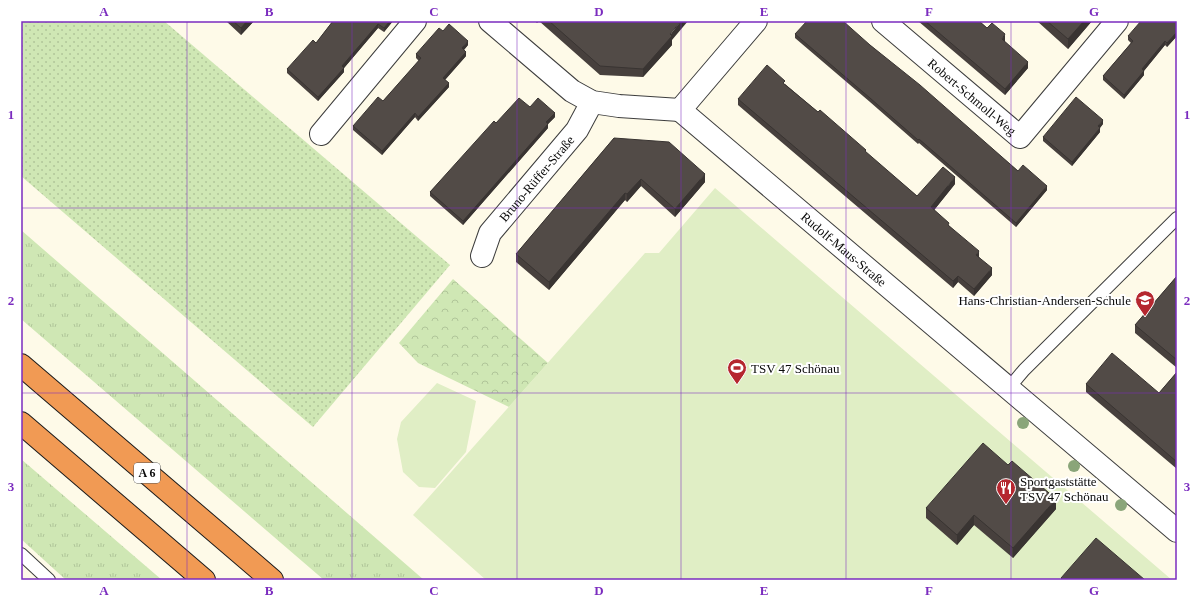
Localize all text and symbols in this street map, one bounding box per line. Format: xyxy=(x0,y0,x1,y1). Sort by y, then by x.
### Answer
text: A xyxy=(99,4,109,19)
text: B xyxy=(265,4,274,19)
text: C xyxy=(429,4,439,19)
text: D xyxy=(594,4,604,19)
text: E xyxy=(760,4,768,19)
text: F xyxy=(925,4,933,19)
text: G xyxy=(1089,4,1099,19)
street label: Robert-Schmoll-Weg xyxy=(925,55,1020,139)
text: 1 xyxy=(8,107,14,122)
text: 1 xyxy=(1184,107,1190,122)
street label: Bruno-Rüffer-Straße xyxy=(496,132,577,224)
street label: Rudolf-Maus-Straße xyxy=(798,209,890,289)
school or university icon: Hans-Christian-Andersen-Schule xyxy=(1134,289,1156,317)
text: 2 xyxy=(8,293,14,308)
place label: Hans-Christian-Andersen-Schule xyxy=(958,293,1131,308)
text: 2 xyxy=(1184,293,1190,308)
sports icon: TSV 47 Schönau xyxy=(726,357,748,385)
place label: TSV 47 Schönau xyxy=(751,361,840,376)
road number: A 6 xyxy=(134,463,160,483)
place label: Sportgaststätte TSV 47 Schönau xyxy=(1020,474,1109,504)
restaurant icon: Sportgaststätte TSV 47 Schönau xyxy=(995,477,1017,505)
text: 3 xyxy=(8,479,15,494)
text: 3 xyxy=(1184,479,1191,494)
text: A xyxy=(99,583,109,598)
text: B xyxy=(265,583,274,598)
text: C xyxy=(429,583,439,598)
text: D xyxy=(594,583,604,598)
text: E xyxy=(760,583,768,598)
text: F xyxy=(925,583,933,598)
text: G xyxy=(1089,583,1099,598)

